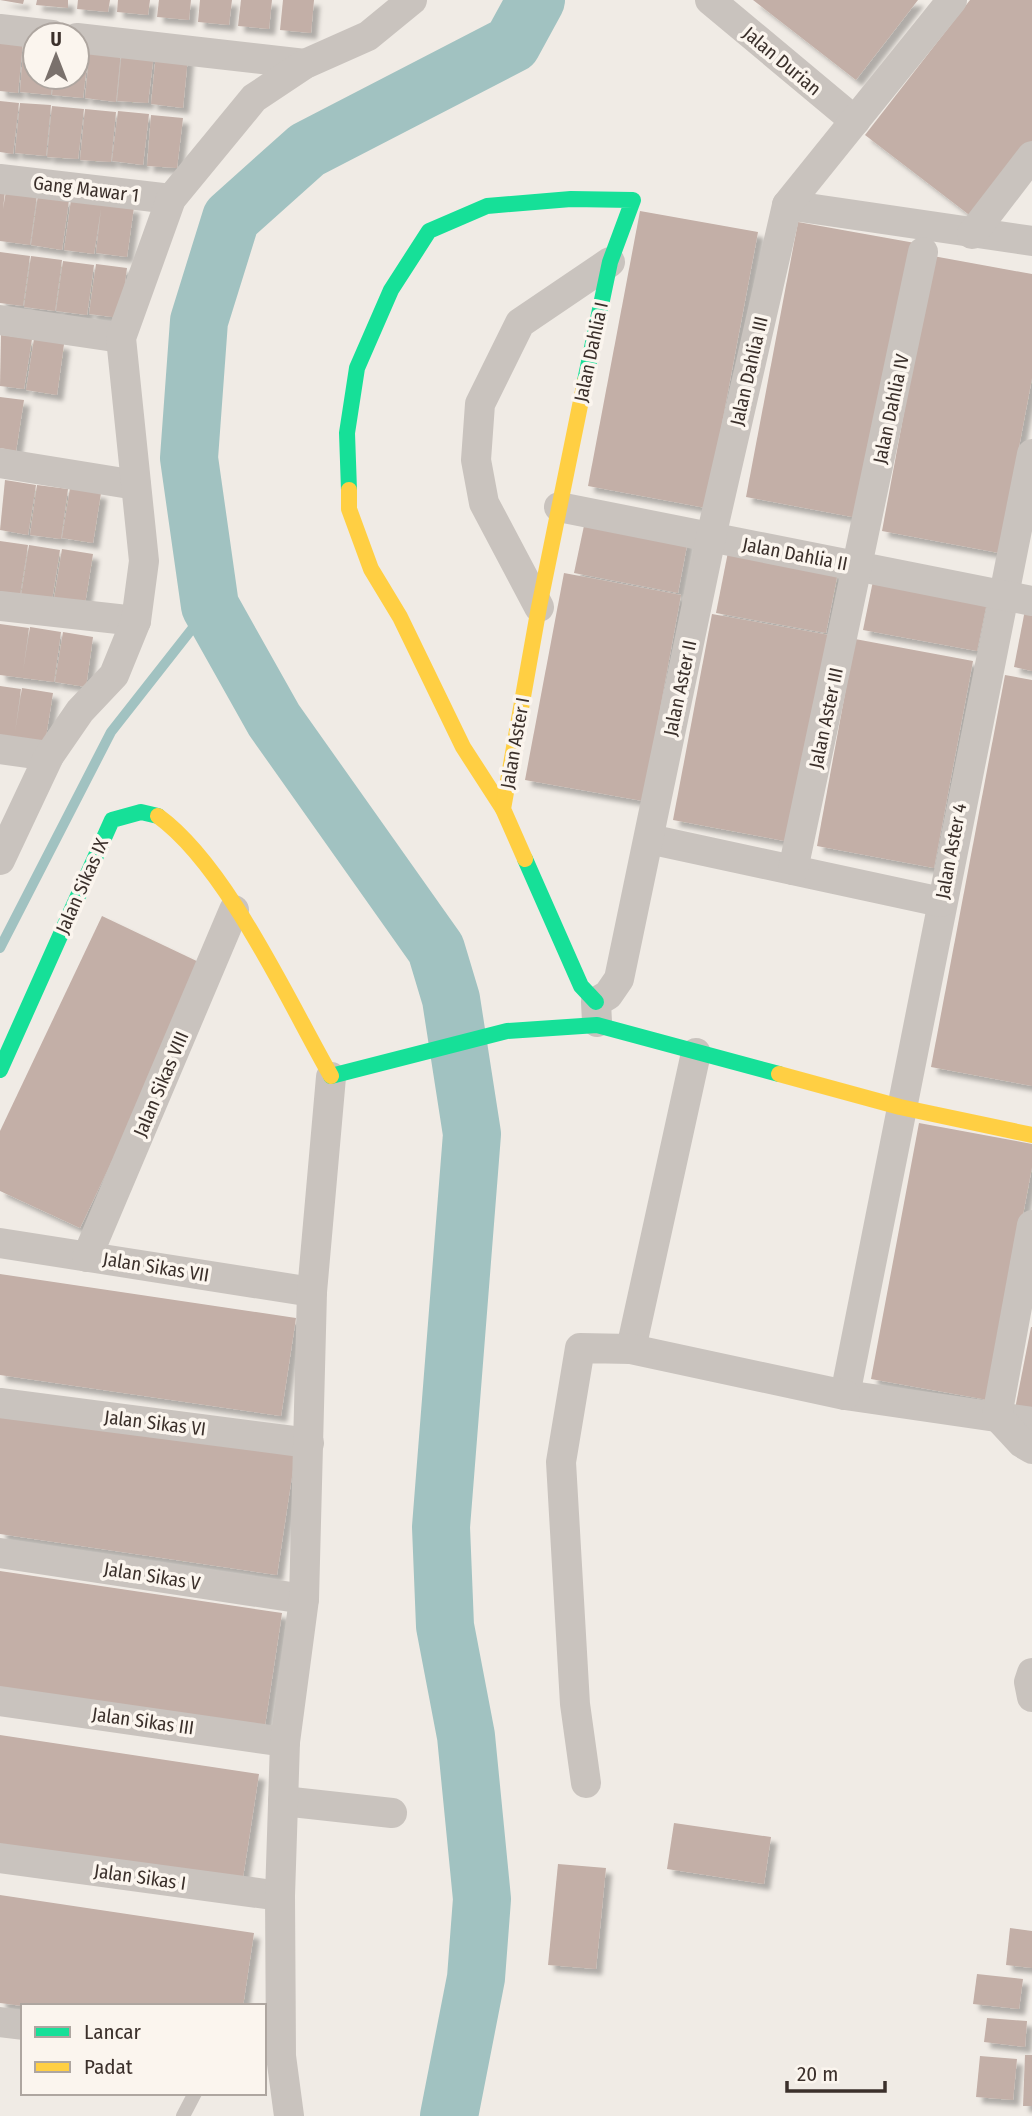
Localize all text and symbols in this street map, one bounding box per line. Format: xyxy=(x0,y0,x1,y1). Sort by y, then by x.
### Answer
north arrow xyxy=(21,21,91,91)
street label: Jalan Durian xyxy=(738,22,826,100)
text: U xyxy=(50,28,62,51)
street label: Gang Mawar 1 xyxy=(32,171,140,207)
street label: Jalan Dahlia I xyxy=(569,300,613,404)
street label: Jalan Dahlia III xyxy=(725,314,773,428)
street label: Jalan Dahlia IV xyxy=(868,352,914,466)
street label: Jalan Dahlia II xyxy=(740,533,850,575)
street label: Jalan Aster II xyxy=(659,638,701,738)
street label: Jalan Aster III xyxy=(804,665,848,771)
street label: Jalan Aster I xyxy=(496,695,534,791)
street label: Jalan Aster 4 xyxy=(930,801,972,901)
street label: Jalan Sikas IX xyxy=(51,834,114,937)
street label: Jalan Sikas VIII xyxy=(128,1028,194,1140)
street label: Jalan Sikas VII xyxy=(101,1247,211,1287)
street label: Jalan Sikas VI xyxy=(103,1405,207,1441)
street label: Jalan Sikas V xyxy=(102,1557,202,1595)
street label: Jalan Sikas III xyxy=(91,1702,195,1740)
street label: Jalan Sikas I xyxy=(93,1859,187,1895)
legend xyxy=(21,2004,266,2095)
text: Lancar xyxy=(84,2019,142,2045)
scale bar xyxy=(787,2050,885,2094)
text: Padat xyxy=(84,2054,133,2080)
text: 20 m xyxy=(797,2061,838,2087)

